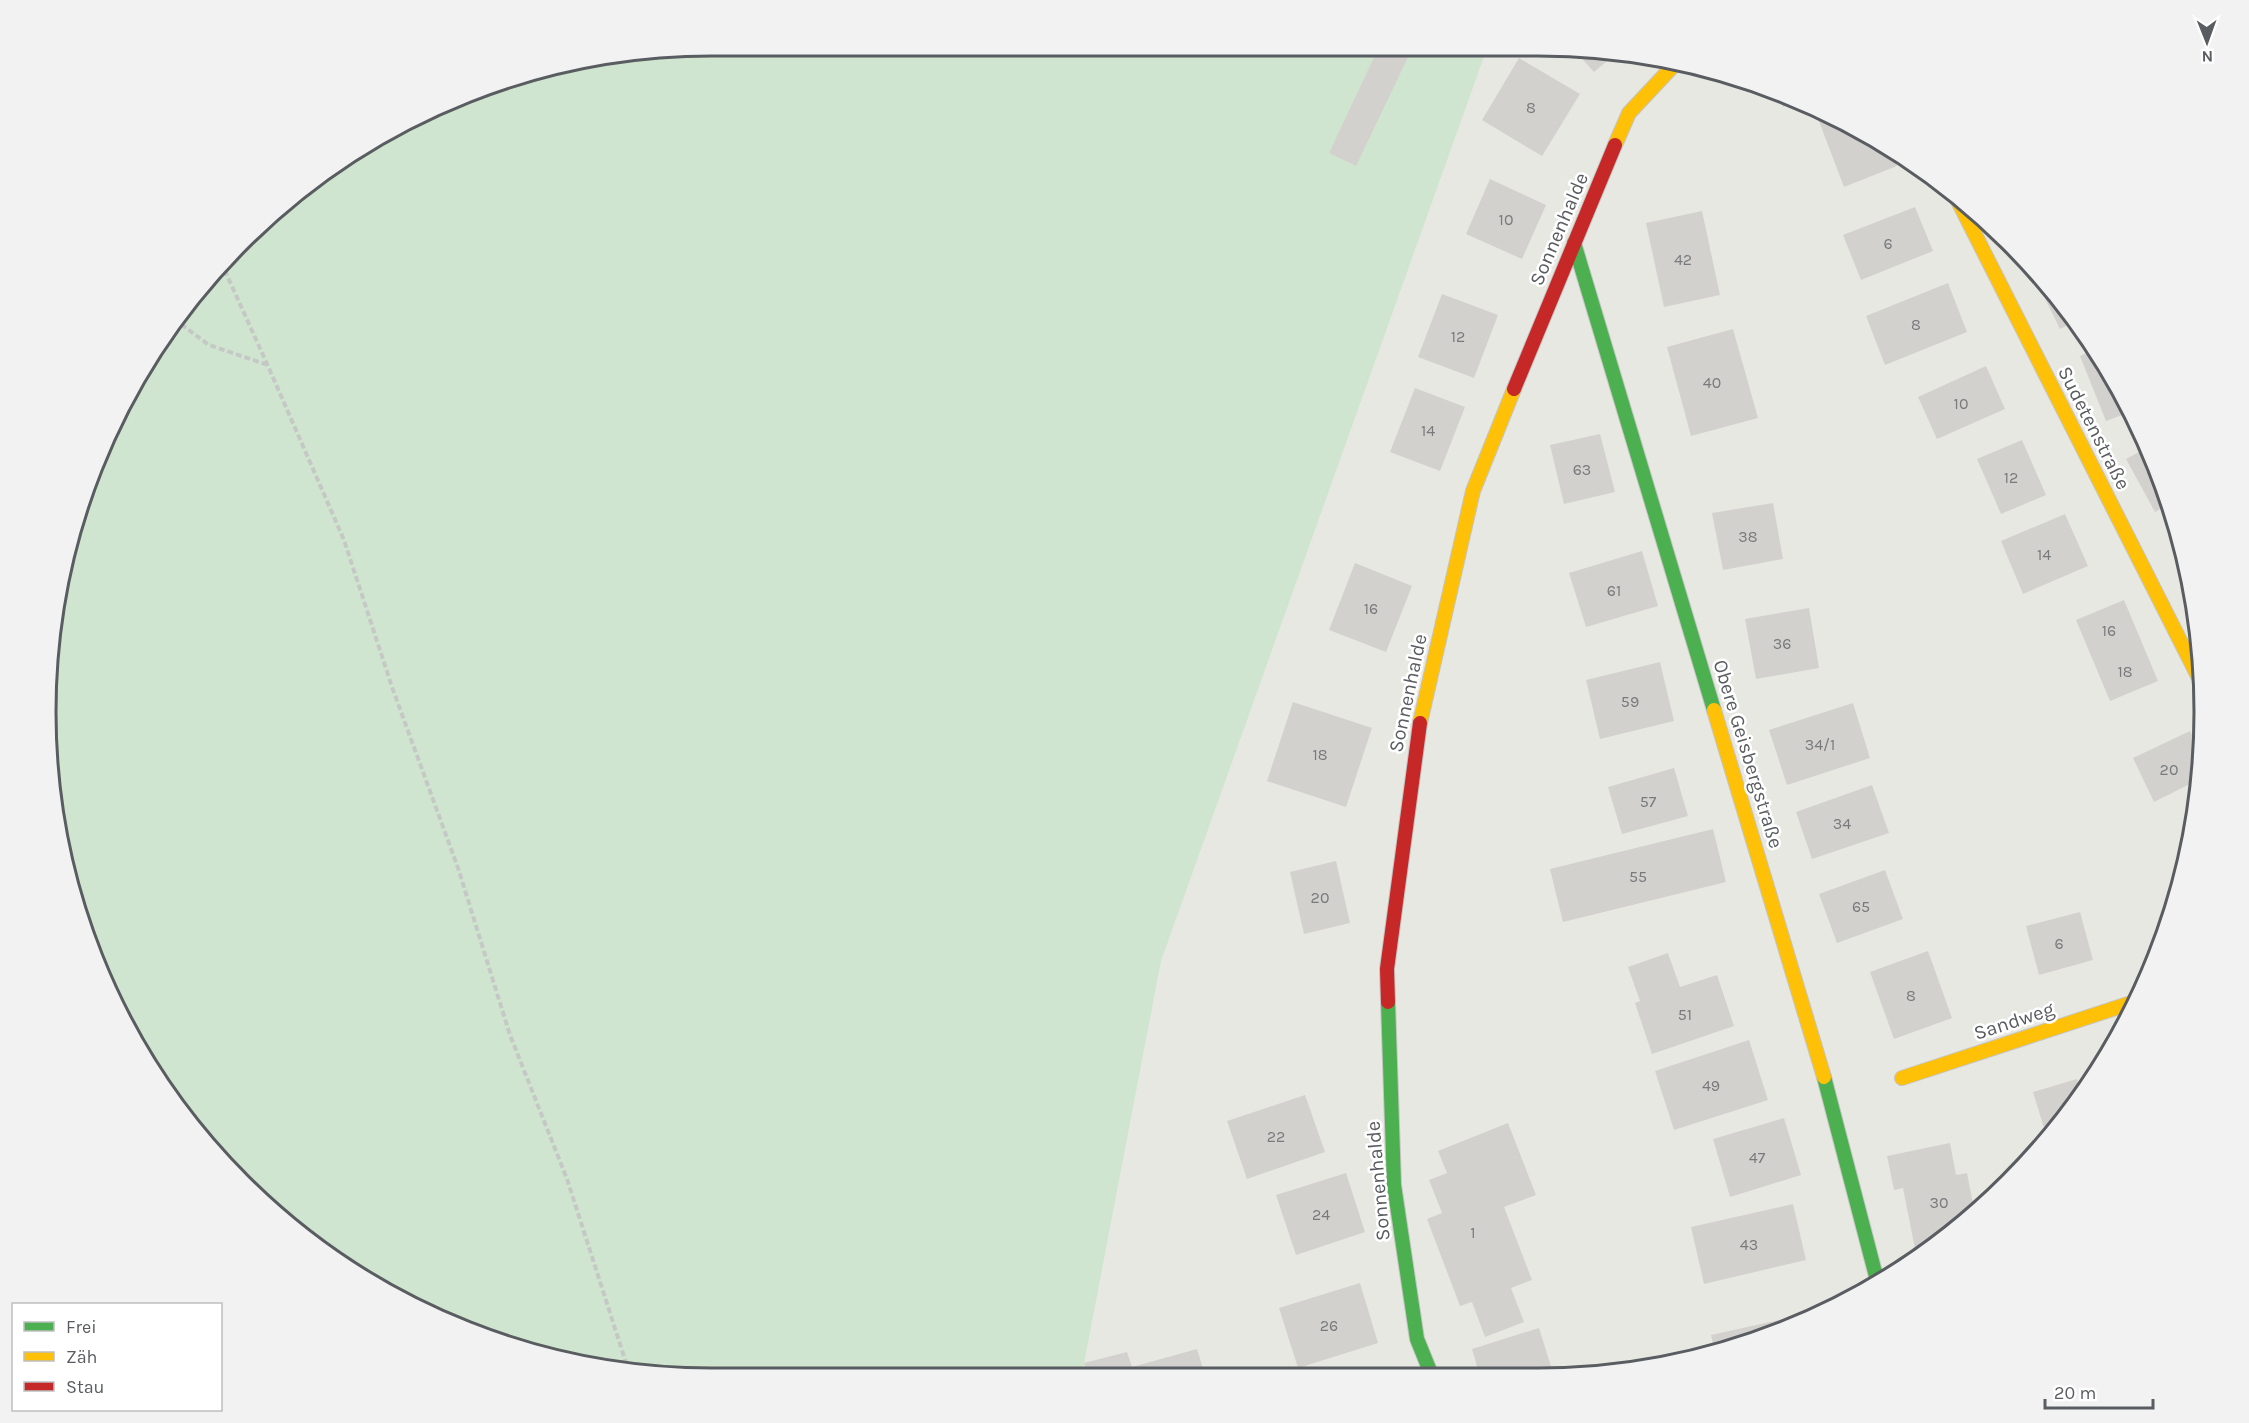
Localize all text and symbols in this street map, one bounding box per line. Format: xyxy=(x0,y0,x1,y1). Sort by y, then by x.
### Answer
north arrow xyxy=(2177,12,2237,72)
text: N xyxy=(2201,47,2213,66)
house number: 8 xyxy=(1526,98,1536,117)
street label: Sonnenhalde xyxy=(1525,169,1593,289)
house number: 10 xyxy=(1499,210,1513,229)
house number: 6 xyxy=(1883,234,1893,253)
house number: 42 xyxy=(1674,250,1692,269)
house number: 8 xyxy=(1911,315,1921,334)
house number: 12 xyxy=(1451,327,1465,346)
street label: Sudetenstraße xyxy=(2053,363,2135,493)
house number: 40 xyxy=(1703,373,1721,392)
house number: 10 xyxy=(1954,394,1968,413)
house number: 14 xyxy=(1421,421,1435,440)
house number: 63 xyxy=(1573,460,1591,479)
house number: 12 xyxy=(2004,468,2018,487)
house number: 38 xyxy=(1738,527,1758,546)
house number: 14 xyxy=(2037,545,2051,564)
house number: 61 xyxy=(1607,581,1621,600)
house number: 16 xyxy=(1364,599,1378,618)
house number: 16 xyxy=(2102,621,2116,640)
street label: Sonnenhalde xyxy=(1384,632,1432,754)
house number: 36 xyxy=(1773,634,1791,653)
street label: Obere Geisbergstraße xyxy=(1708,657,1788,851)
house number: 18 xyxy=(2117,662,2133,681)
house number: 59 xyxy=(1621,692,1639,711)
house number: 34/1 xyxy=(1805,735,1835,754)
house number: 18 xyxy=(1312,745,1328,764)
house number: 20 xyxy=(2160,760,2178,779)
house number: 57 xyxy=(1640,792,1657,811)
house number: 34 xyxy=(1833,814,1851,833)
house number: 55 xyxy=(1629,867,1647,886)
house number: 20 xyxy=(1311,888,1329,907)
house number: 65 xyxy=(1852,897,1870,916)
house number: 6 xyxy=(2054,934,2064,953)
house number: 8 xyxy=(1906,986,1916,1005)
street label: Sandweg xyxy=(1971,997,2057,1045)
house number: 51 xyxy=(1678,1005,1692,1024)
house number: 49 xyxy=(1702,1076,1720,1095)
street label: Sonnenhalde xyxy=(1361,1120,1395,1242)
house number: 22 xyxy=(1267,1127,1285,1146)
house number: 47 xyxy=(1749,1148,1766,1167)
house number: 30 xyxy=(1930,1193,1948,1212)
house number: 24 xyxy=(1312,1205,1330,1224)
house number: 1 xyxy=(1470,1223,1476,1242)
house number: 43 xyxy=(1740,1235,1758,1254)
legend xyxy=(12,1303,222,1411)
text: Frei xyxy=(66,1316,97,1338)
house number: 26 xyxy=(1320,1316,1338,1335)
text: Zäh xyxy=(66,1346,97,1368)
scale bar xyxy=(2045,1372,2153,1410)
text: Stau xyxy=(66,1376,104,1398)
text: 20 m xyxy=(2054,1382,2096,1404)

